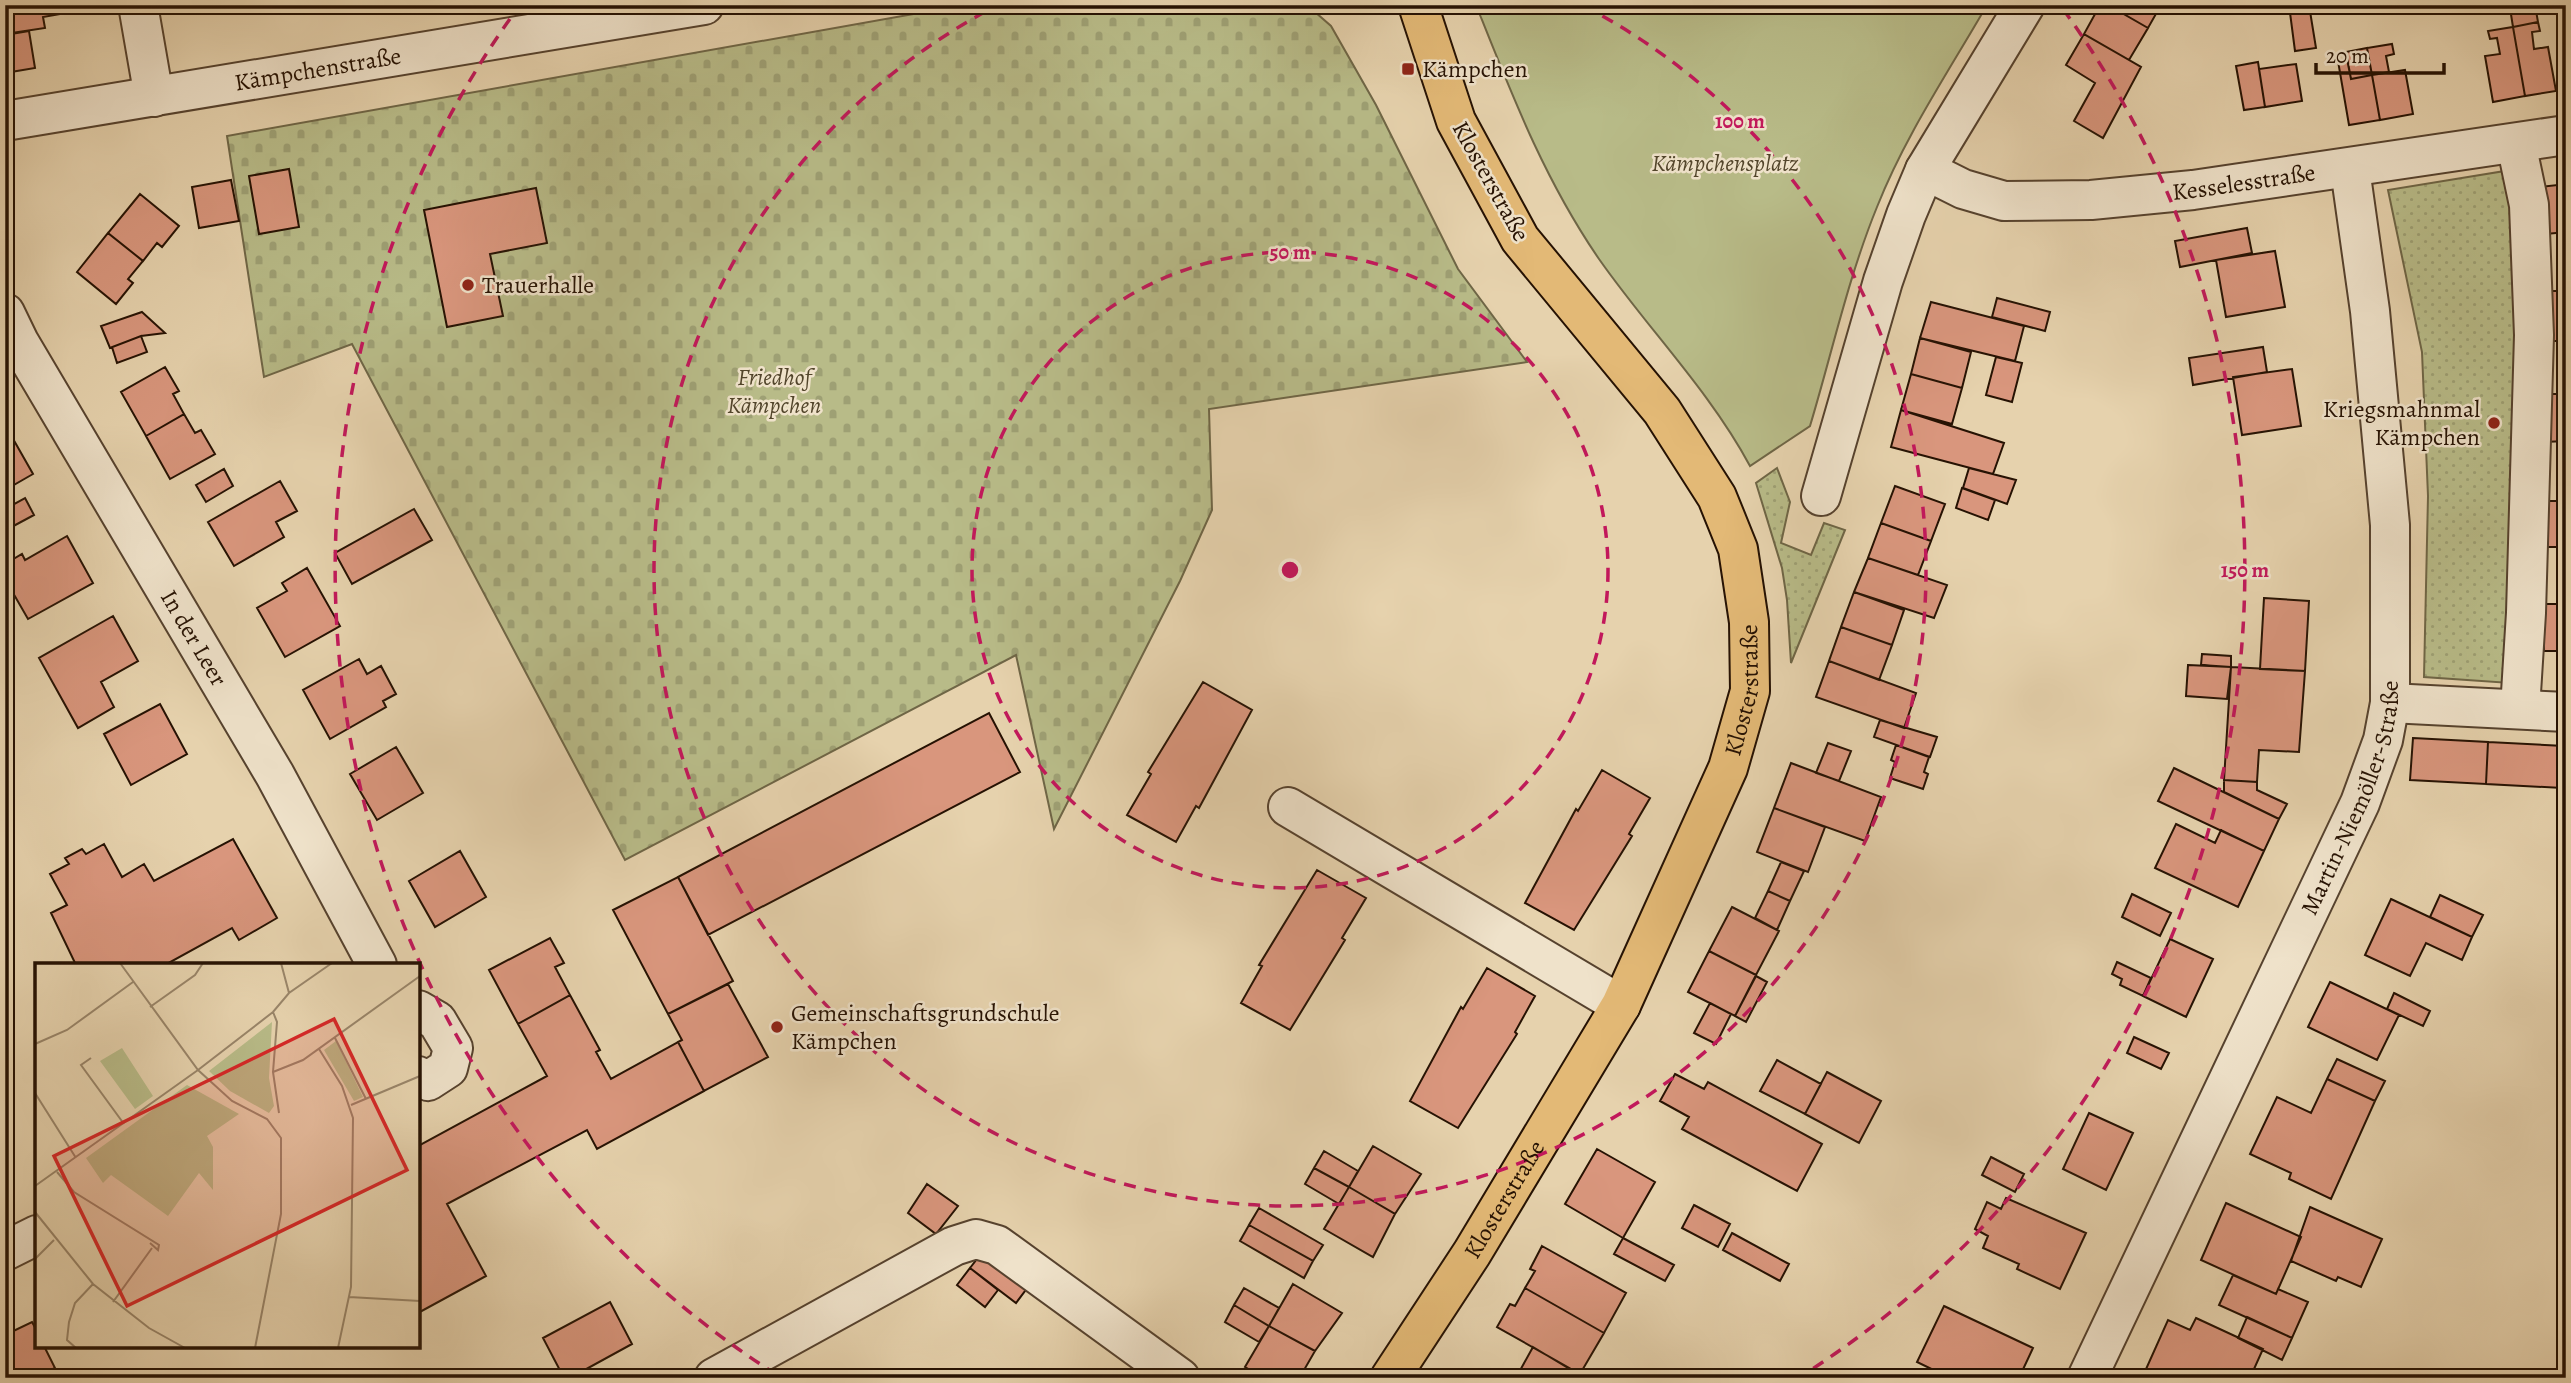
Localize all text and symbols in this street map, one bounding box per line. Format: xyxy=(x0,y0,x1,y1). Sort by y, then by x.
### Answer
scale bar xyxy=(2316,32,2443,76)
street label: Kämpchenstraße xyxy=(232,40,403,99)
text: 20 m xyxy=(2326,42,2369,70)
place label: Kämpchen xyxy=(1422,53,1528,85)
marker: Kämpchen xyxy=(1400,61,1416,77)
text: 100 m xyxy=(1715,107,1765,135)
street label: Klosterstraße xyxy=(1445,115,1537,247)
park label: Kämpchensplatz xyxy=(1652,147,1799,179)
street label: Kesselesstraße xyxy=(2171,156,2317,208)
text: 50 m xyxy=(1270,238,1311,266)
place label: Trauerhalle xyxy=(482,269,594,301)
marker: Trauerhalle xyxy=(460,277,476,293)
park label: Friedhof Kämpchen xyxy=(727,361,821,421)
place label: Kriegsmahnmal Kämpchen xyxy=(2323,393,2480,453)
marker: Kriegsmahnmal Kämpchen xyxy=(2486,415,2502,431)
text: 150 m xyxy=(2221,556,2270,584)
centre of rings xyxy=(1278,558,1302,582)
street label: In der Leer xyxy=(153,584,235,692)
street label: Klosterstraße xyxy=(1716,624,1766,759)
street label: Martin-Niemöller-Straße xyxy=(2293,681,2406,920)
inset map xyxy=(35,963,420,1348)
place label: Gemeinschaftsgrundschule Kämpchen xyxy=(791,997,1059,1057)
marker: Gemeinschaftsgrundschule Kämpchen xyxy=(769,1019,785,1035)
street label: Klosterstraße xyxy=(1456,1134,1552,1265)

